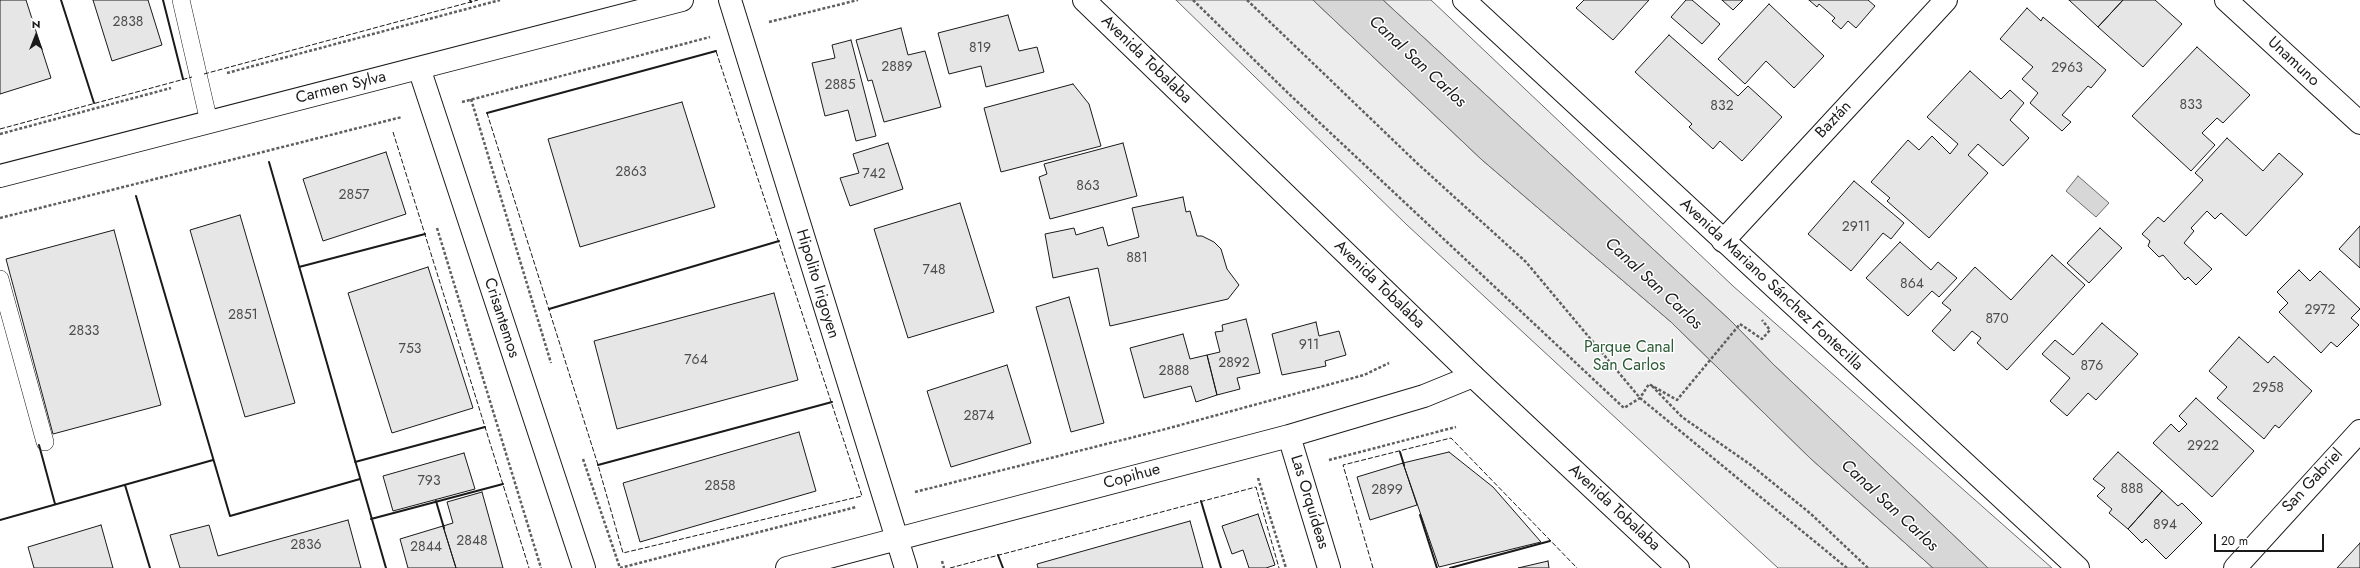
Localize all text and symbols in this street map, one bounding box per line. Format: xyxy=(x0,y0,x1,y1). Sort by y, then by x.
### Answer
street label: Avenida Tobalaba xyxy=(1097,12,1195,108)
water label: Canal San Carlos xyxy=(1364,12,1470,112)
house number: 2838 xyxy=(113,15,143,31)
north arrow xyxy=(16,16,56,56)
text: N xyxy=(32,16,40,32)
street label: Unamuno xyxy=(2263,33,2323,91)
house number: 819 xyxy=(969,41,991,57)
house number: 2889 xyxy=(881,60,913,76)
house number: 2963 xyxy=(2051,61,2083,77)
street label: Carmen Sylva xyxy=(294,68,388,108)
house number: 2885 xyxy=(824,78,856,94)
street label: Baztán xyxy=(1812,97,1856,143)
house number: 833 xyxy=(2180,98,2202,114)
house number: 832 xyxy=(1710,99,1734,115)
house number: 2863 xyxy=(615,165,647,181)
house number: 742 xyxy=(862,167,886,183)
house number: 863 xyxy=(1076,179,1100,195)
house number: 2857 xyxy=(339,188,369,204)
street label: Avenida Mariano Sánchez Fontecilla xyxy=(1675,195,1867,375)
house number: 2911 xyxy=(1842,220,1870,236)
street label: Hipolito Irigoyen xyxy=(791,227,843,341)
water label: Canal San Carlos xyxy=(1600,234,1706,334)
street label: Avenida Tobalaba xyxy=(1330,237,1428,333)
house number: 881 xyxy=(1126,251,1148,267)
house number: 748 xyxy=(922,263,946,279)
street label: Crisantemos xyxy=(479,276,523,360)
house number: 864 xyxy=(1900,277,1924,293)
house number: 2972 xyxy=(2305,303,2335,319)
house number: 2851 xyxy=(228,308,258,324)
house number: 870 xyxy=(1985,312,2009,328)
house number: 2833 xyxy=(69,324,99,340)
house number: 911 xyxy=(1299,338,1319,354)
park label: Parque Canal San Carlos xyxy=(1584,338,1674,376)
house number: 753 xyxy=(399,342,421,358)
house number: 764 xyxy=(684,353,708,369)
house number: 2892 xyxy=(1218,356,1250,372)
house number: 876 xyxy=(2081,359,2103,375)
house number: 2888 xyxy=(1159,364,1189,380)
house number: 2958 xyxy=(2252,381,2284,397)
house number: 2874 xyxy=(964,409,994,425)
house number: 2922 xyxy=(2187,439,2219,455)
street label: San Gabriel xyxy=(2279,445,2347,517)
street label: Las Orquídeas xyxy=(1286,453,1332,551)
water label: Canal San Carlos xyxy=(1836,456,1942,556)
street label: Copihue xyxy=(1101,460,1163,494)
street label: Avenida Tobalaba xyxy=(1564,461,1664,555)
house number: 793 xyxy=(417,474,441,490)
house number: 2858 xyxy=(704,479,736,495)
house number: 888 xyxy=(2121,482,2143,498)
house number: 2899 xyxy=(1371,483,1403,499)
house number: 894 xyxy=(2153,518,2177,534)
scale bar xyxy=(2216,526,2326,552)
text: 20 m xyxy=(2221,532,2248,550)
house number: 2848 xyxy=(456,534,488,550)
house number: 2836 xyxy=(290,538,322,554)
house number: 2844 xyxy=(410,540,442,556)

